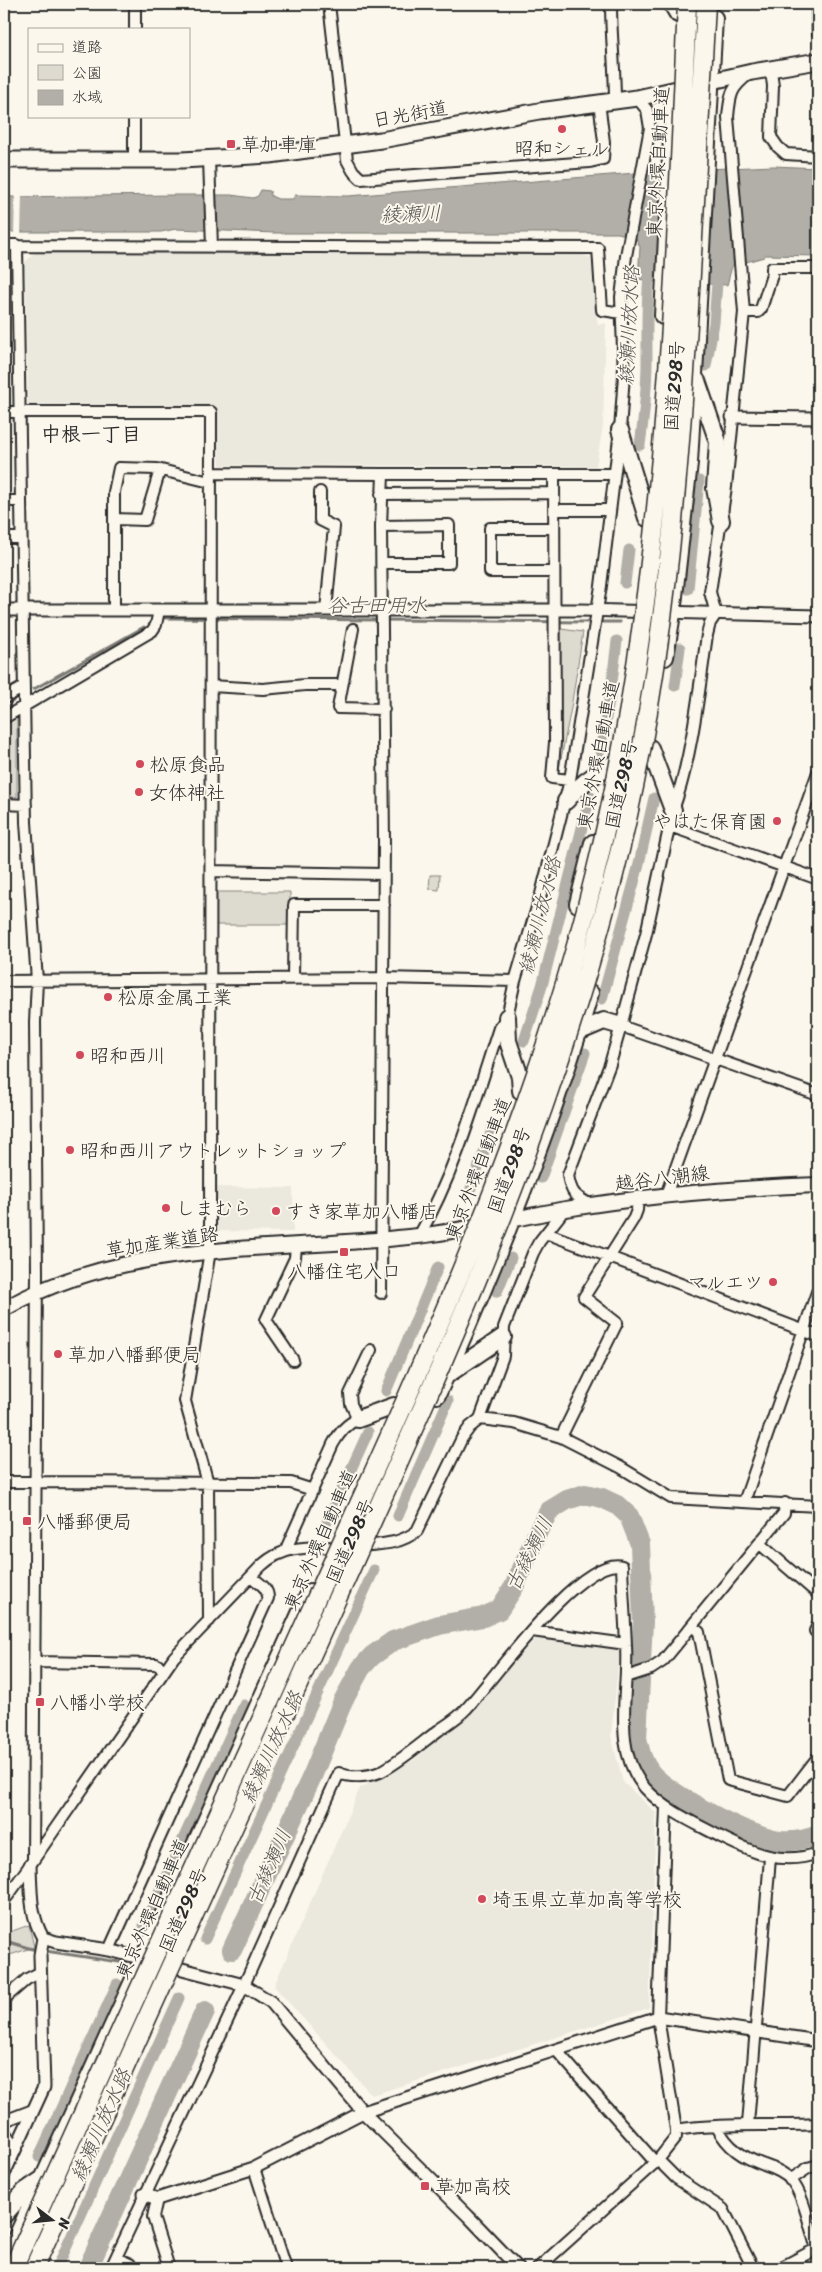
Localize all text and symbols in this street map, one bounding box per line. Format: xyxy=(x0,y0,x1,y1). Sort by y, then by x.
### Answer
legend xyxy=(28,28,190,118)
text: 道路 xyxy=(72,34,102,60)
text: 公園 xyxy=(72,60,102,86)
text: 水域 xyxy=(72,84,102,110)
street label: 東京外環自動車道 xyxy=(638,85,678,239)
street label: 日光街道 xyxy=(370,91,450,137)
marker: 昭和シェル xyxy=(556,123,568,135)
place label: 草加車庫 xyxy=(241,128,317,161)
place label: 昭和シェル xyxy=(514,132,610,165)
marker: 草加車庫 xyxy=(225,138,237,150)
water label: 綾瀬川 xyxy=(380,195,442,233)
water label: 綾瀬川放水路 xyxy=(608,263,650,386)
street label: 国道298号 xyxy=(654,339,694,433)
district label: 中根一丁目 xyxy=(41,417,141,452)
water label: 谷古田用水 xyxy=(327,588,427,623)
street label: 東京外環自動車道 xyxy=(567,677,629,833)
street label: 国道298号 xyxy=(595,736,647,832)
place label: 松原食品 xyxy=(150,748,226,781)
marker: 松原食品 xyxy=(134,758,146,770)
place label: 女体神社 xyxy=(149,776,225,809)
marker: 女体神社 xyxy=(133,786,145,798)
place label: やはた保育園 xyxy=(653,805,767,838)
marker: やはた保育園 xyxy=(771,815,783,827)
water label: 綾瀬川放水路 xyxy=(509,852,572,977)
place label: 松原金属工業 xyxy=(118,981,232,1014)
marker: 松原金属工業 xyxy=(102,991,114,1003)
place label: 昭和西川 xyxy=(90,1039,166,1072)
marker: 昭和西川 xyxy=(74,1049,86,1061)
street label: 東京外環自動車道 xyxy=(435,1092,521,1246)
street label: 国道298号 xyxy=(478,1122,540,1218)
place label: 昭和西川アウトレットショップ xyxy=(80,1134,346,1167)
marker: 昭和西川アウトレットショップ xyxy=(64,1144,76,1156)
street label: 越谷八潮線 xyxy=(613,1156,711,1200)
place label: しまむら xyxy=(176,1192,252,1225)
place label: すき家草加八幡店 xyxy=(286,1195,438,1228)
marker: しまむら xyxy=(160,1202,172,1214)
marker: すき家草加八幡店 xyxy=(270,1205,282,1217)
street label: 草加産業道路 xyxy=(103,1217,221,1267)
marker: 八幡住宅入口 xyxy=(338,1246,350,1258)
place label: 八幡住宅入口 xyxy=(287,1255,401,1288)
place label: マルエツ xyxy=(687,1266,763,1299)
marker: マルエツ xyxy=(767,1276,779,1288)
place label: 草加八幡郵便局 xyxy=(68,1338,201,1371)
marker: 草加八幡郵便局 xyxy=(52,1348,64,1360)
street label: 東京外環自動車道 xyxy=(274,1464,366,1616)
street label: 国道298号 xyxy=(316,1493,384,1589)
place label: 八幡郵便局 xyxy=(37,1505,132,1538)
water label: 古綾瀬川 xyxy=(495,1510,563,1598)
marker: 八幡郵便局 xyxy=(21,1515,33,1527)
water label: 綾瀬川放水路 xyxy=(231,1684,314,1809)
place label: 八幡小学校 xyxy=(50,1686,145,1719)
marker: 八幡小学校 xyxy=(34,1696,46,1708)
water label: 古綾瀬川 xyxy=(237,1823,301,1911)
street label: 東京外環自動車道 xyxy=(106,1833,198,1985)
street label: 国道298号 xyxy=(149,1862,217,1958)
place label: 埼玉県立草加高等学校 xyxy=(492,1883,682,1916)
marker: 埼玉県立草加高等学校 xyxy=(476,1893,488,1905)
water label: 綾瀬川放水路 xyxy=(61,2062,142,2187)
place label: 草加高校 xyxy=(435,2170,511,2203)
marker: 草加高校 xyxy=(419,2180,431,2192)
north arrow xyxy=(28,2194,78,2244)
text: N xyxy=(51,2214,78,2232)

